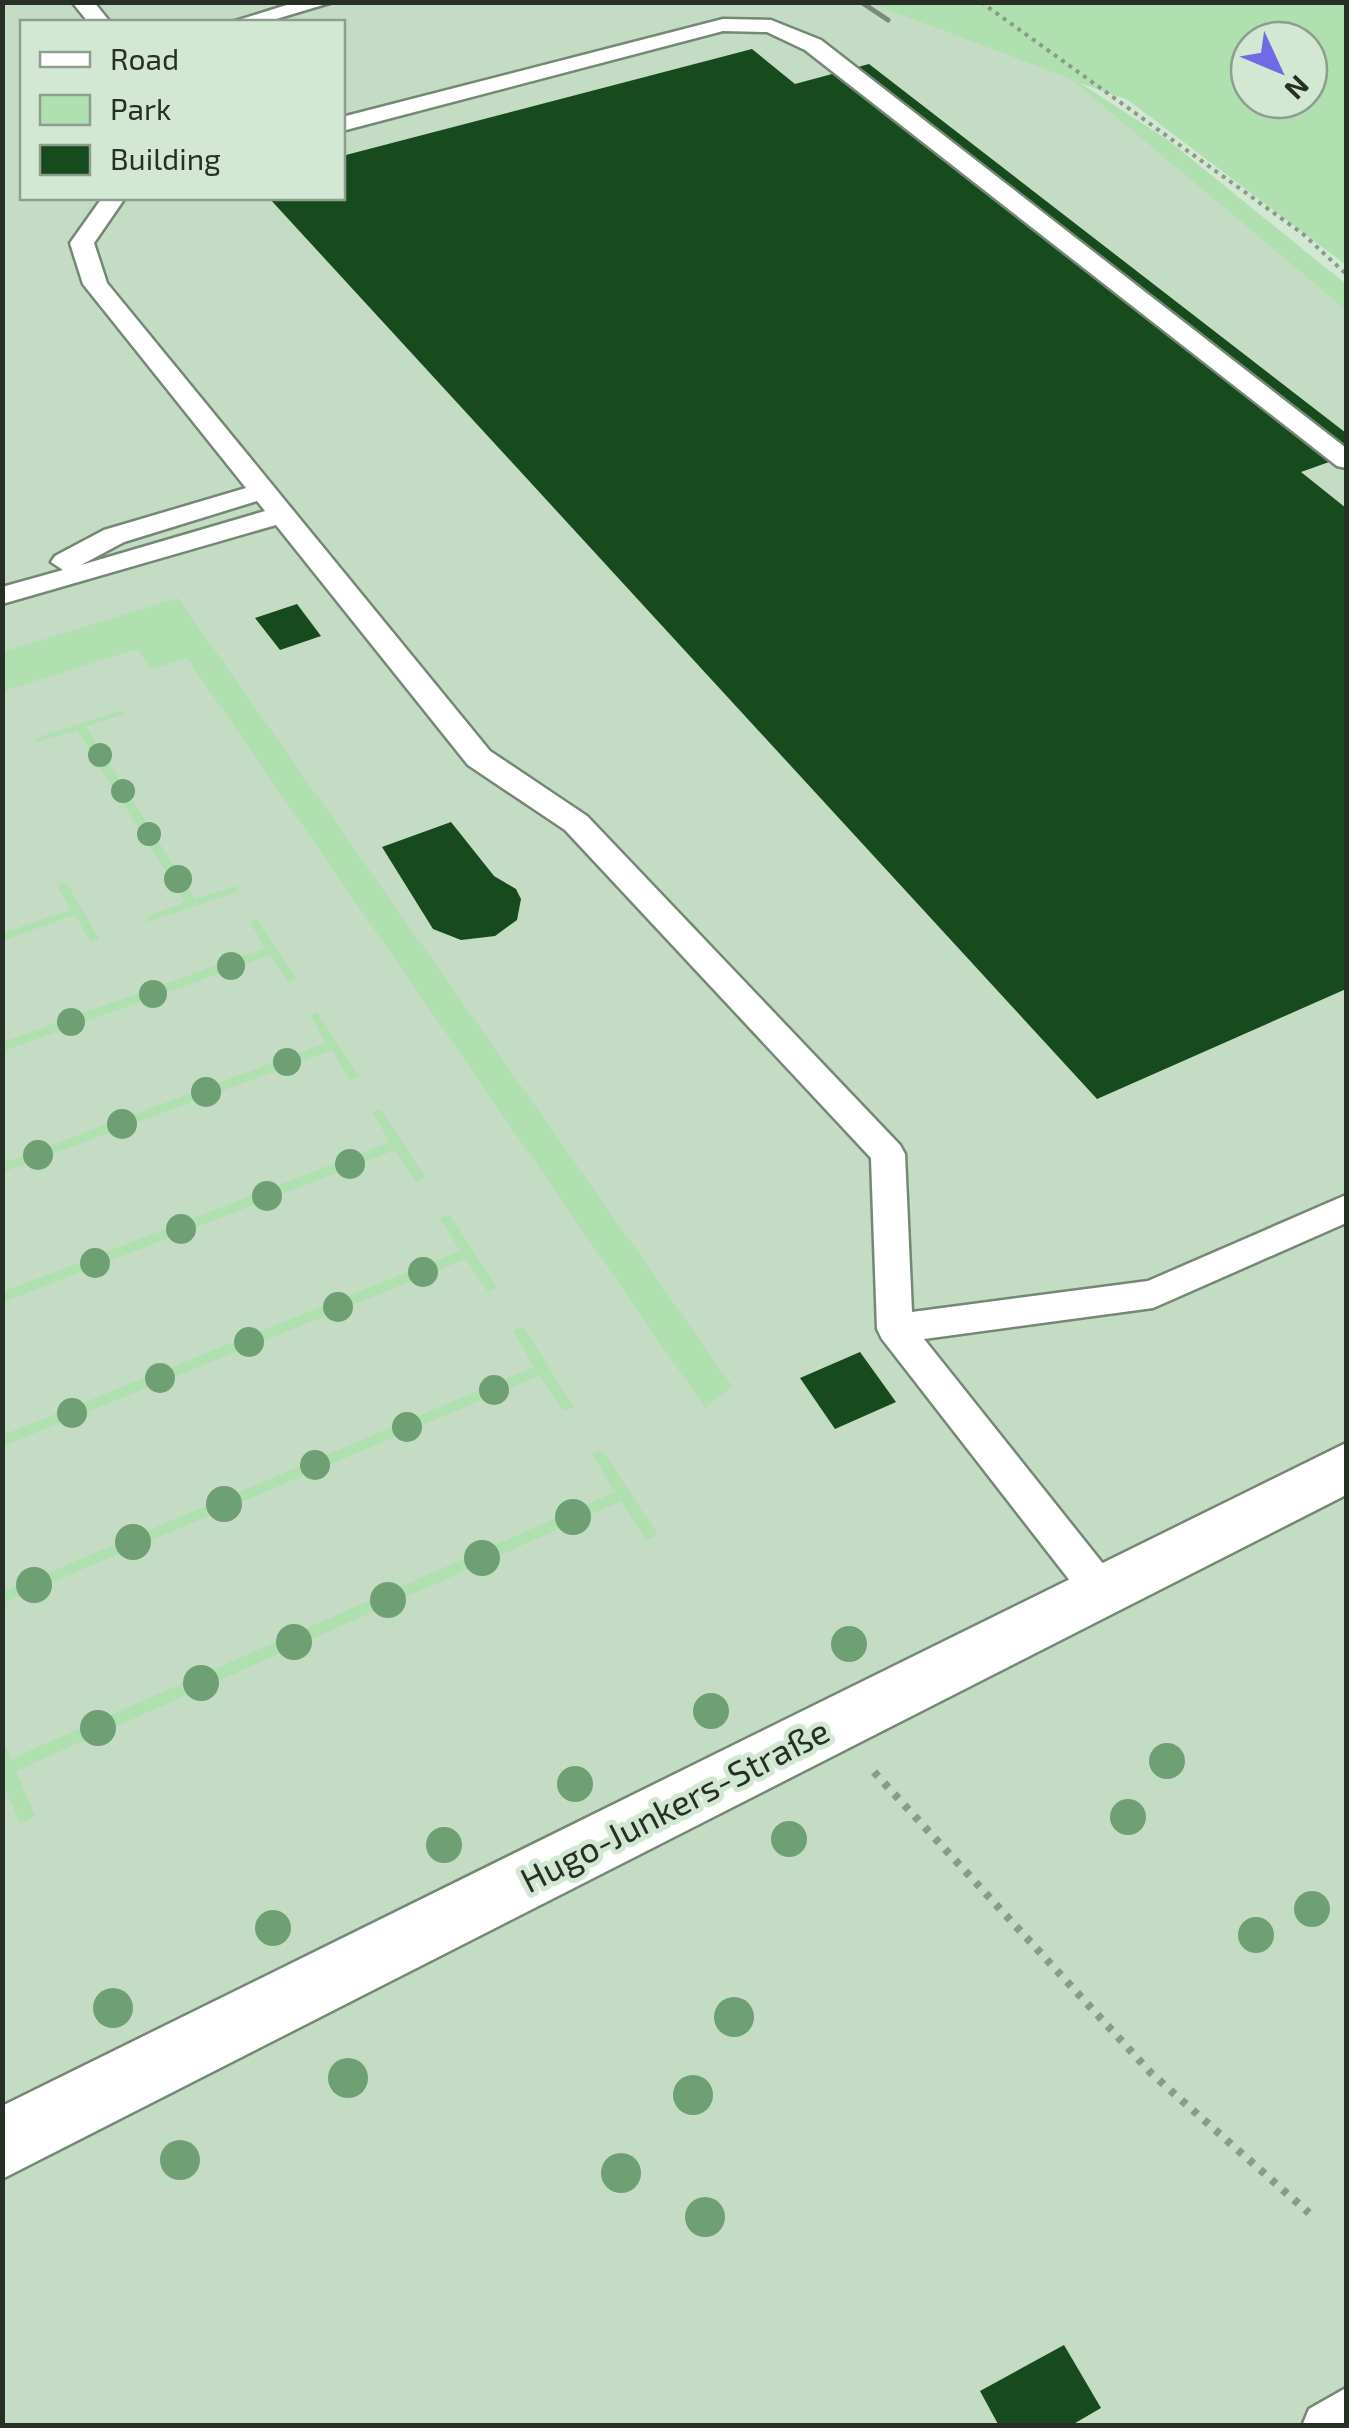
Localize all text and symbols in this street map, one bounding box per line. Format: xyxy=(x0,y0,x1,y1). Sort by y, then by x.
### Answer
legend xyxy=(20,20,345,200)
north arrow xyxy=(1229,20,1329,120)
text: Road xyxy=(110,40,179,76)
text: N xyxy=(1278,69,1317,107)
text: Park xyxy=(110,90,171,126)
text: Building xyxy=(110,140,221,176)
street label: Hugo-Junkers-Straße xyxy=(513,1708,835,1900)

